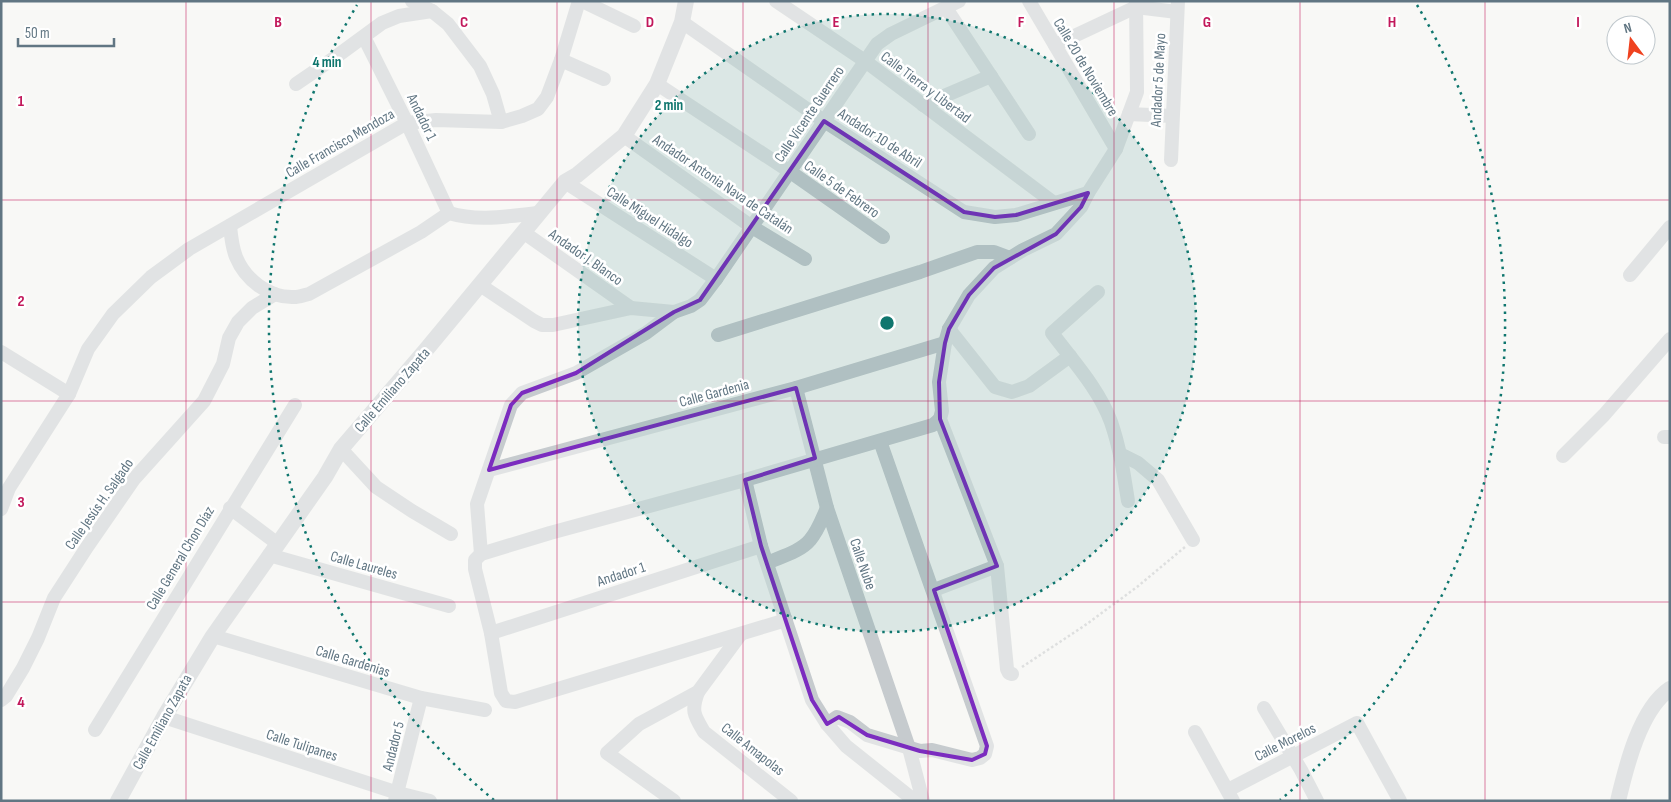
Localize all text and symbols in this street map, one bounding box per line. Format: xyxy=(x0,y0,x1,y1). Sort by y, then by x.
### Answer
text: B xyxy=(274,13,282,32)
text: C xyxy=(460,13,468,32)
text: D xyxy=(646,13,654,32)
text: E xyxy=(833,13,840,32)
text: F xyxy=(1018,13,1025,32)
text: G xyxy=(1203,13,1211,32)
text: H xyxy=(1388,13,1396,32)
text: I xyxy=(1576,13,1580,32)
scale bar xyxy=(18,15,114,47)
street label: Calle 20 de Noviembre xyxy=(1049,15,1122,120)
north arrow xyxy=(1606,15,1656,65)
text: N xyxy=(1622,19,1634,37)
text: 50 m xyxy=(25,24,50,43)
street label: Andador 5 de Mayo xyxy=(1147,33,1170,128)
street label: Calle Tierra y Libertad xyxy=(877,47,975,127)
text: 4 min xyxy=(313,53,341,72)
street label: Calle Vicente Guerrero xyxy=(770,62,849,166)
street label: Andador 1 xyxy=(402,90,441,144)
text: 1 xyxy=(18,92,25,111)
text: 2 min xyxy=(655,96,683,115)
street label: Andador 10 de Abril xyxy=(833,104,925,173)
street label: Calle Francisco Mendoza xyxy=(283,105,398,182)
street label: Andador Antonia Nava de Catalán xyxy=(648,130,797,239)
street label: Calle 5 de Febrero xyxy=(800,156,883,222)
street label: Calle Miguel Hidalgo xyxy=(603,182,697,252)
street label: Andador J. Blanco xyxy=(544,224,626,290)
text: 2 xyxy=(17,292,25,311)
centre of rings xyxy=(878,314,896,332)
street label: Calle Emiliano Zapata xyxy=(350,344,435,437)
street label: Calle Gardenia xyxy=(677,375,751,412)
street label: Calle Jesús H. Salgado xyxy=(61,455,138,554)
text: 3 xyxy=(17,493,25,512)
street label: Calle General Chon Díaz xyxy=(142,502,219,614)
street label: Calle Nube xyxy=(845,536,880,592)
street label: Calle Laureles xyxy=(328,547,399,584)
street label: Andador 1 xyxy=(594,558,648,591)
street label: Calle Gardenias xyxy=(313,641,392,682)
street label: Calle Emiliano Zapata xyxy=(128,671,197,773)
text: 4 xyxy=(17,693,25,712)
street label: Andador 5 xyxy=(378,719,409,774)
street label: Calle Amapolas xyxy=(717,719,788,780)
street label: Calle Morelos xyxy=(1251,719,1319,766)
street label: Calle Tulipanes xyxy=(264,725,340,766)

